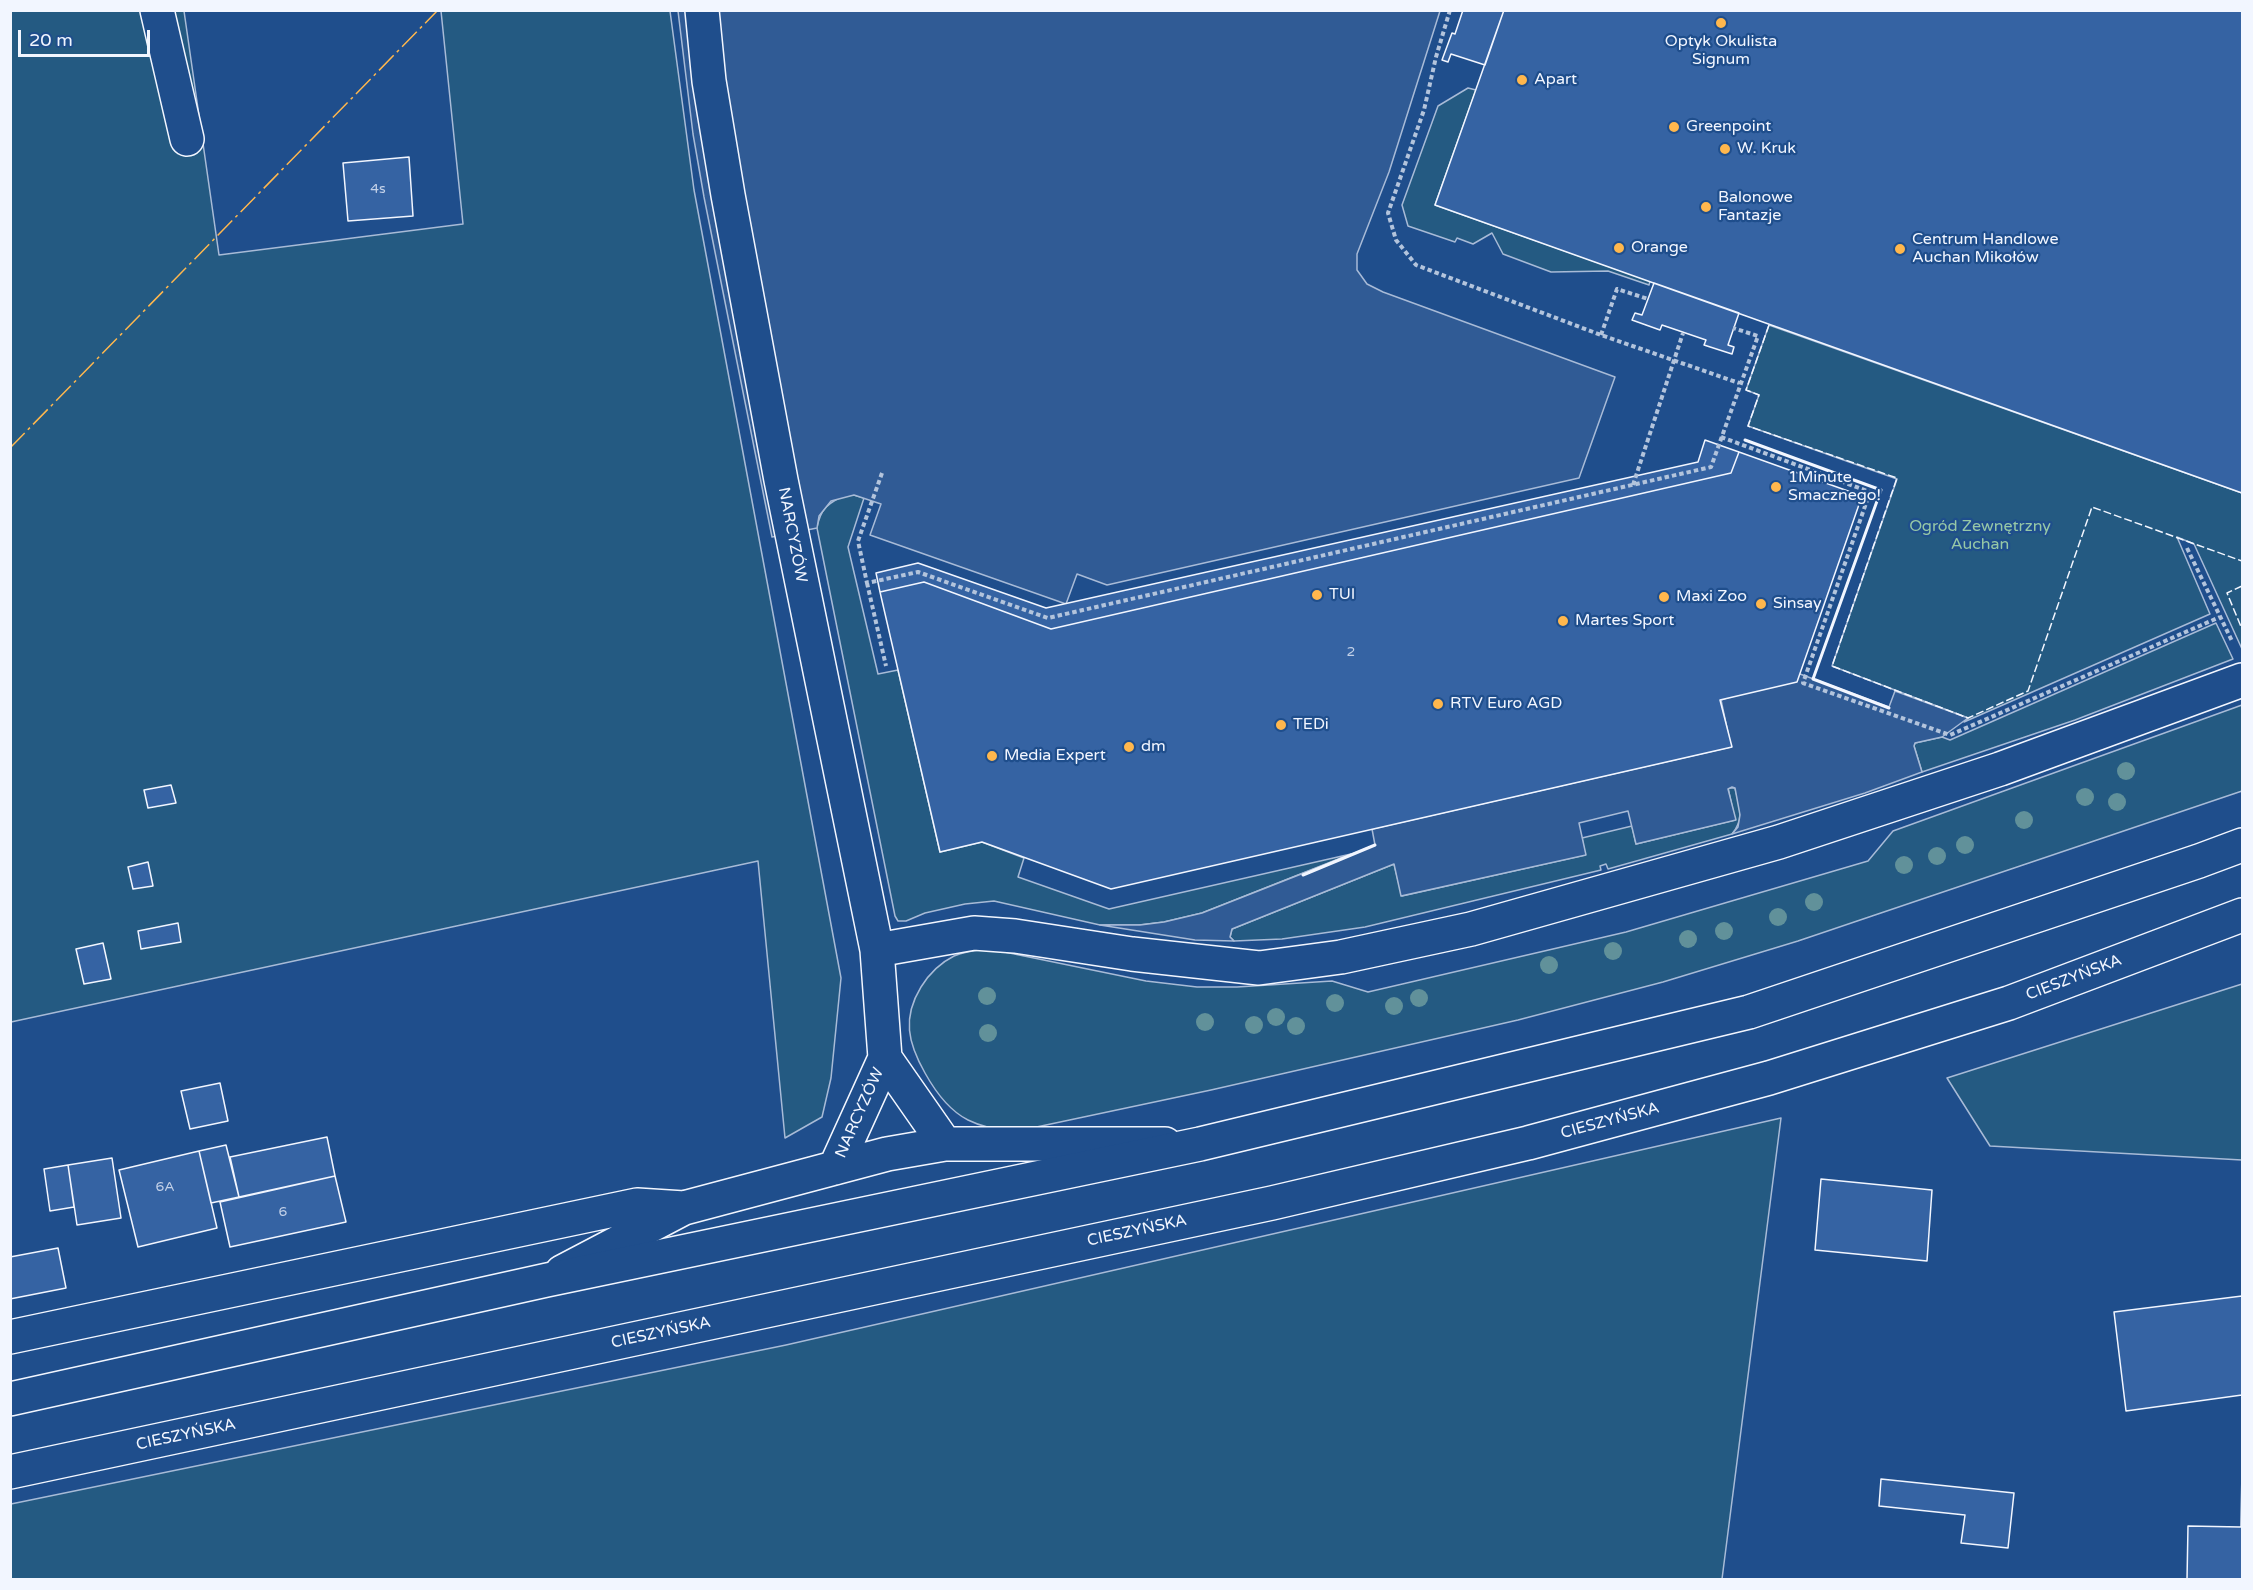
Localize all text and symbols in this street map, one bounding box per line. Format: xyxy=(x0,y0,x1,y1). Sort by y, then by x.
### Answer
marker: Optyk Okulista Signum xyxy=(1714,16,1728,30)
scale bar xyxy=(21,18,153,56)
text: 20 m xyxy=(29,29,73,51)
place label: Optyk Okulista Signum xyxy=(1665,32,1777,70)
place label: Apart xyxy=(1534,70,1577,90)
marker: Apart xyxy=(1515,73,1529,87)
place label: Greenpoint xyxy=(1686,117,1771,137)
marker: Greenpoint xyxy=(1667,120,1681,134)
place label: W. Kruk xyxy=(1737,139,1796,159)
marker: W. Kruk xyxy=(1718,142,1732,156)
house number: 4s xyxy=(370,181,386,197)
place label: Balonowe Fantazje xyxy=(1718,188,1793,226)
marker: Balonowe Fantazje xyxy=(1699,200,1713,214)
place label: Centrum Handlowe Auchan Mikołów xyxy=(1912,230,2058,268)
place label: Orange xyxy=(1631,238,1688,258)
marker: Orange xyxy=(1612,241,1626,255)
marker: Centrum Handlowe Auchan Mikołów xyxy=(1893,242,1907,256)
place label: 1Minute Smacznego! xyxy=(1788,468,1881,506)
marker: 1Minute Smacznego! xyxy=(1769,480,1783,494)
street label: NARCYZÓW xyxy=(773,486,811,584)
park label: Ogród Zewnętrzny Auchan xyxy=(1909,517,2051,555)
place label: TUI xyxy=(1329,585,1355,605)
place label: Maxi Zoo xyxy=(1676,587,1747,607)
marker: TUI xyxy=(1310,588,1324,602)
marker: Maxi Zoo xyxy=(1657,590,1671,604)
place label: Sinsay xyxy=(1773,594,1822,614)
marker: Sinsay xyxy=(1754,597,1768,611)
place label: Martes Sport xyxy=(1575,611,1674,631)
marker: Martes Sport xyxy=(1556,614,1570,628)
house number: 2 xyxy=(1347,644,1355,660)
place label: RTV Euro AGD xyxy=(1450,694,1562,714)
marker: RTV Euro AGD xyxy=(1431,697,1445,711)
place label: TEDi xyxy=(1293,715,1329,735)
marker: TEDi xyxy=(1274,718,1288,732)
place label: dm xyxy=(1141,737,1166,757)
marker: dm xyxy=(1122,740,1136,754)
place label: Media Expert xyxy=(1004,746,1106,766)
marker: Media Expert xyxy=(985,749,999,763)
street label: CIESZYŃSKA xyxy=(2023,951,2125,1005)
street label: NARCYZÓW xyxy=(832,1065,888,1161)
street label: CIESZYŃSKA xyxy=(1559,1099,1661,1143)
house number: 6A xyxy=(155,1179,175,1195)
house number: 6 xyxy=(279,1204,287,1220)
street label: CIESZYŃSKA xyxy=(1086,1211,1188,1251)
street label: CIESZYŃSKA xyxy=(610,1313,712,1353)
street label: CIESZYŃSKA xyxy=(135,1415,237,1455)

